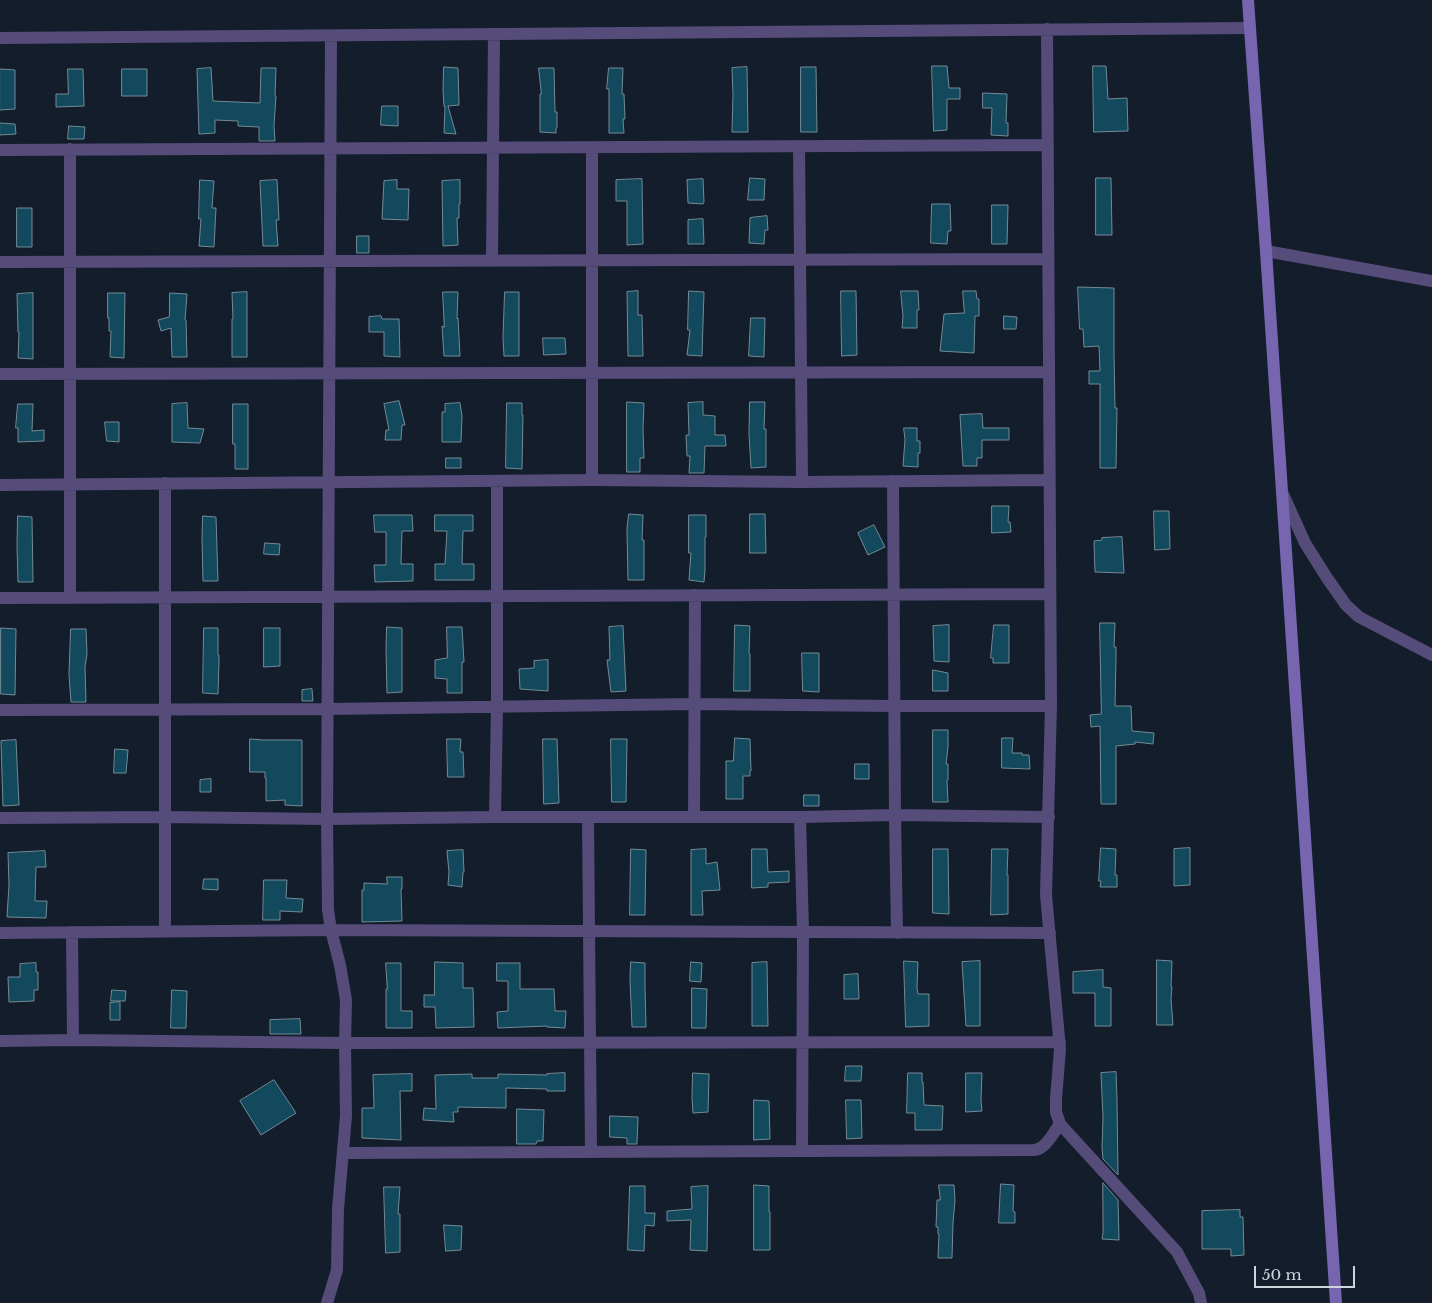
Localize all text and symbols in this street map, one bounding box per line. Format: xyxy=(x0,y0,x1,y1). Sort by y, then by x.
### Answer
scale bar xyxy=(1257,1256,1358,1288)
text: 50 m xyxy=(1262,1265,1302,1284)

